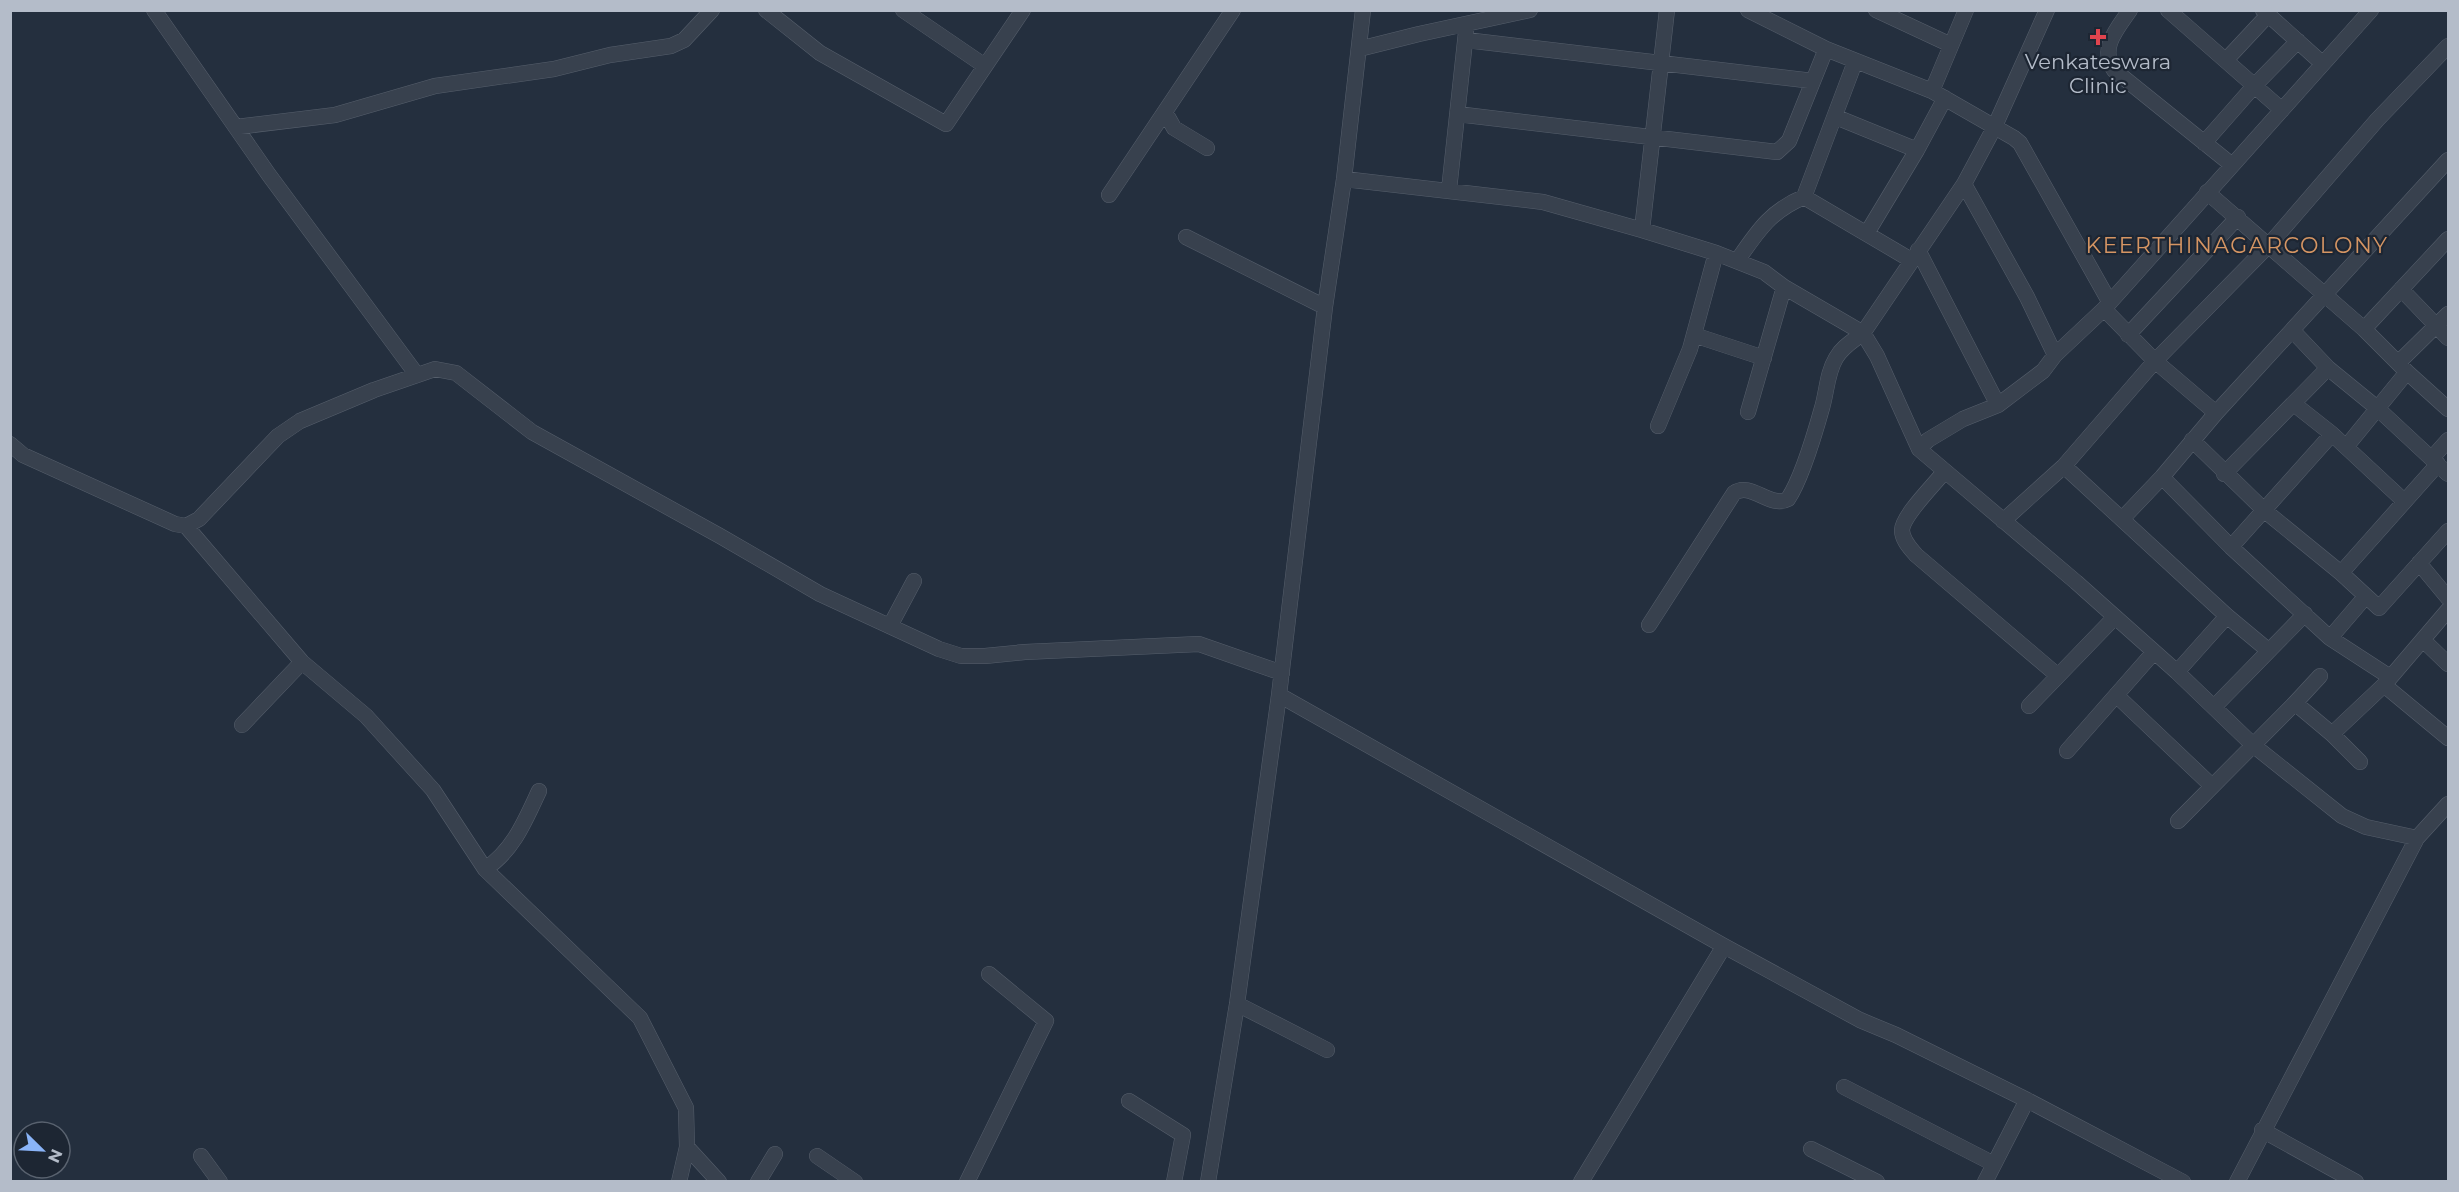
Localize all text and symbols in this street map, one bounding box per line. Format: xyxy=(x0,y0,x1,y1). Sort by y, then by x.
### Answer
marker: Venkateswara Clinic xyxy=(2089,28,2107,46)
place label: Venkateswara Clinic xyxy=(2025,49,2171,98)
district label: KEERTHINAGARCOLONY xyxy=(2086,232,2388,259)
north arrow xyxy=(12,1120,72,1180)
text: N xyxy=(44,1146,67,1166)

